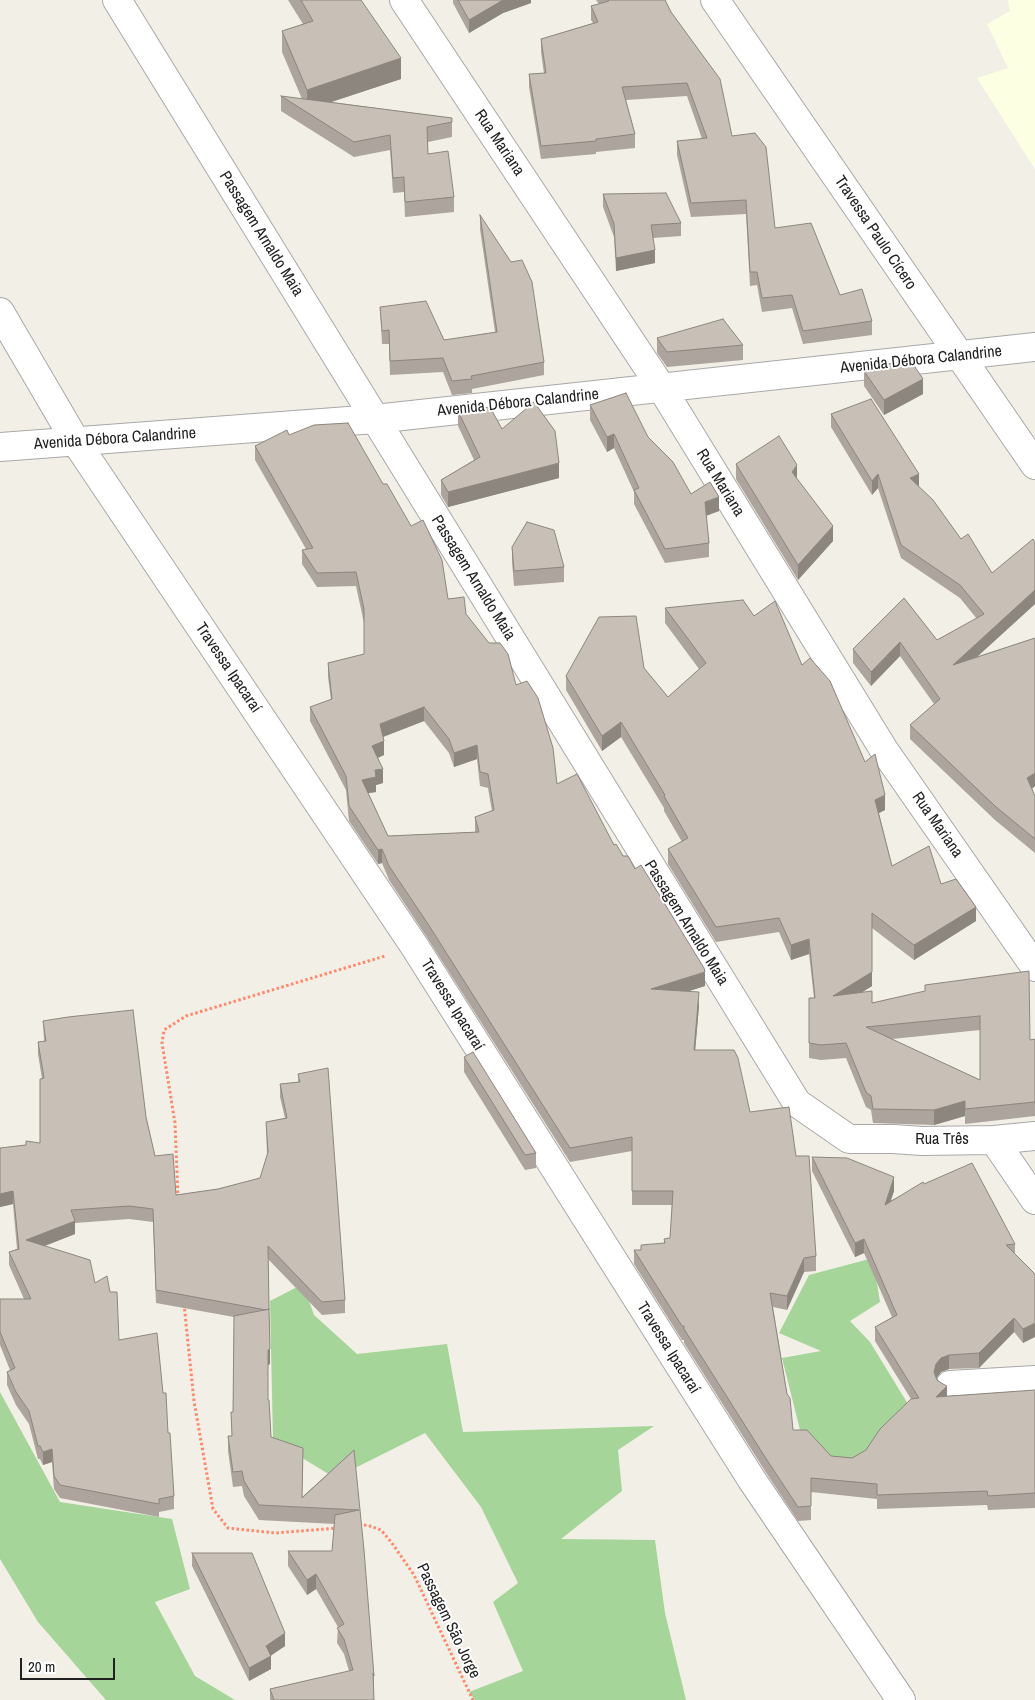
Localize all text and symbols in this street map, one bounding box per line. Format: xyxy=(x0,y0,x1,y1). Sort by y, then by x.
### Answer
street label: Rua Mariana xyxy=(470,106,528,180)
street label: Passagem Arnaldo Maia xyxy=(215,168,307,300)
street label: Travessa Paulo Cícero xyxy=(830,173,920,293)
street label: Avenida Débora Calandrine xyxy=(839,342,1003,378)
street label: Avenida Débora Calandrine xyxy=(436,385,600,421)
street label: Avenida Débora Calandrine xyxy=(33,424,197,454)
street label: Rua Mariana xyxy=(692,446,748,520)
street label: Passagem Arnaldo Maia xyxy=(427,512,519,644)
street label: Travessa Ipacaraí xyxy=(191,619,265,717)
street label: Rua Mariana xyxy=(907,788,967,862)
street label: Passagem Arnaldo Maia xyxy=(640,857,732,989)
street label: Travessa Ipacaraí xyxy=(416,956,488,1054)
street label: Rua Três xyxy=(915,1130,969,1150)
street label: Travessa Ipacaraí xyxy=(632,1299,704,1397)
street label: Passagem São Jorge xyxy=(412,1560,484,1682)
scale bar xyxy=(22,1648,118,1680)
text: 20 m xyxy=(28,1656,55,1677)

